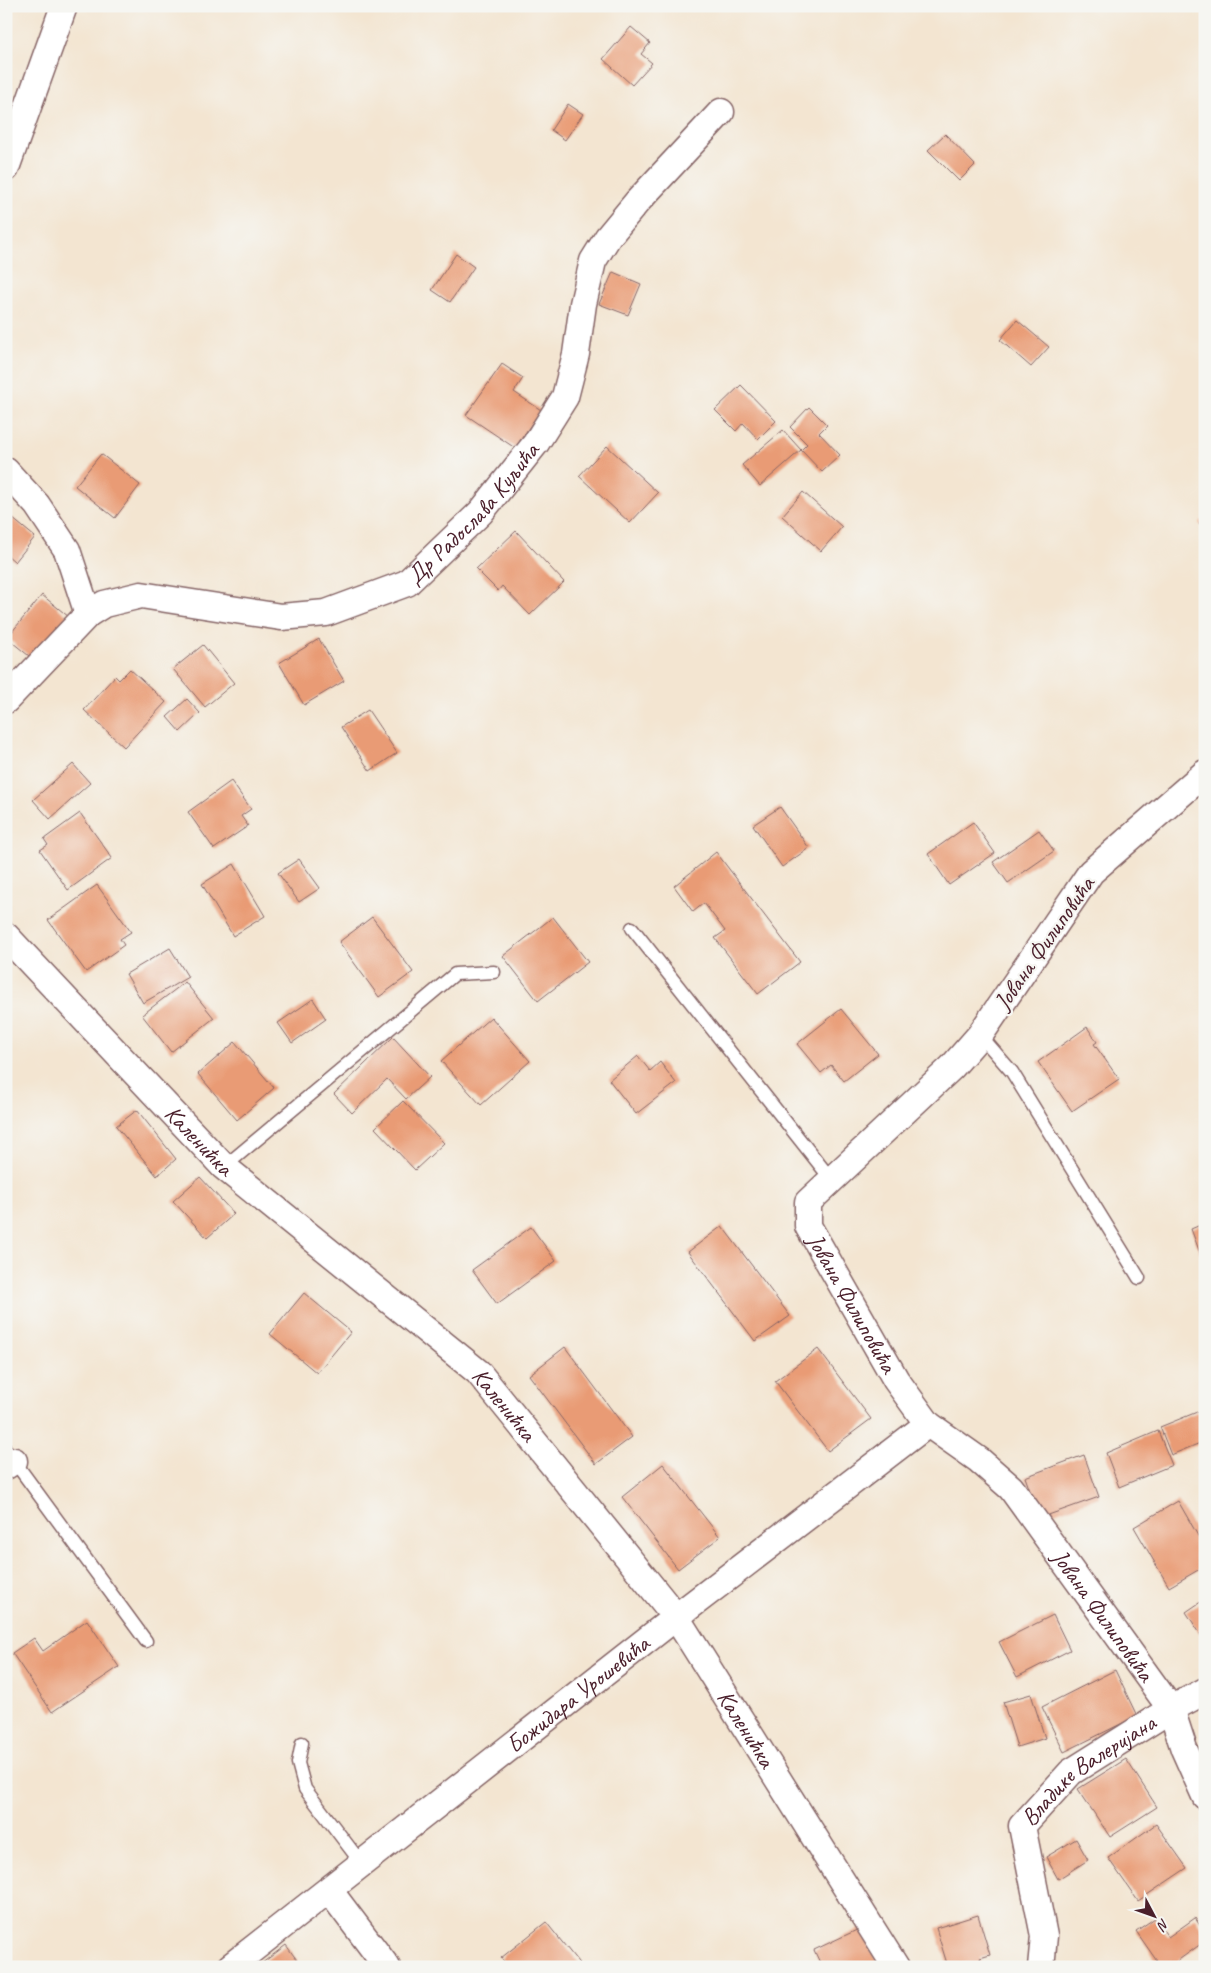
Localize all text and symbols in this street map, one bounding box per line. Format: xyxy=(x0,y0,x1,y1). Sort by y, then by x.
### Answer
street label: Др Радослава Куљића xyxy=(400,435,547,591)
street label: Јована Филиповића xyxy=(986,869,1102,1016)
street label: Каленићка xyxy=(158,1099,240,1184)
street label: Јована Филиповића xyxy=(800,1227,905,1380)
street label: Каленићка xyxy=(466,1362,544,1449)
street label: Јована Филиповића xyxy=(1045,1543,1162,1688)
street label: Божидара Урошевића xyxy=(500,1628,657,1760)
street label: Каленићка xyxy=(711,1684,783,1775)
street label: Владике Валеријана xyxy=(1015,1707,1162,1832)
north arrow xyxy=(1128,1890,1178,1940)
text: N xyxy=(1153,1915,1173,1935)

